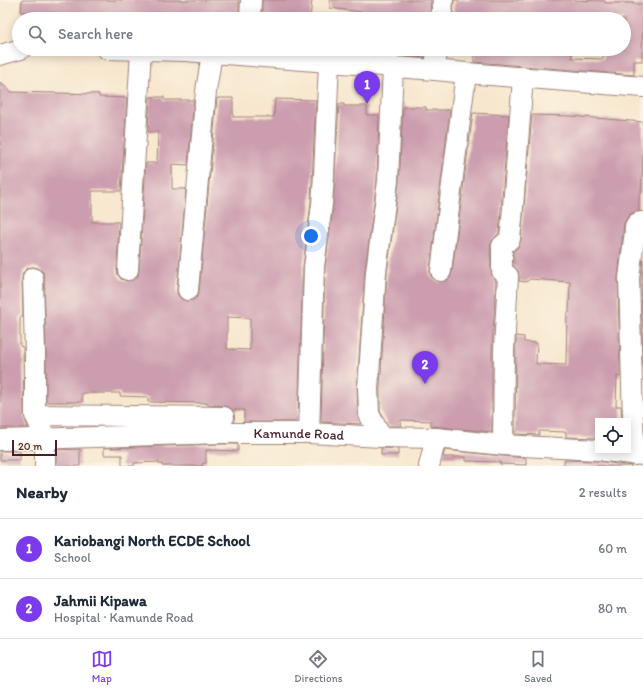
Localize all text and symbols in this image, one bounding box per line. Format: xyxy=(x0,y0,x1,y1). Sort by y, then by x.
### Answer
search box xyxy=(12,12,631,56)
icon: search xyxy=(26,23,48,45)
text: Search here xyxy=(58,25,133,43)
pin: 1 xyxy=(354,71,380,104)
your location xyxy=(301,226,321,246)
pin: 2 xyxy=(412,351,438,384)
map controls xyxy=(595,418,631,454)
button: locate xyxy=(595,418,631,454)
street label: Kamunde Road xyxy=(253,425,345,444)
scale bar xyxy=(12,438,57,457)
text: 20 m xyxy=(18,440,42,453)
text: Nearby xyxy=(16,482,68,502)
text: 2 results xyxy=(579,485,627,500)
text: Kariobangi North ECDE School xyxy=(54,532,250,550)
text: 1 xyxy=(26,541,32,556)
text: 60 m xyxy=(598,541,627,556)
text: School xyxy=(54,550,91,565)
text: Jahmii Kipawa xyxy=(54,592,147,610)
text: 2 xyxy=(26,601,32,616)
text: 80 m xyxy=(598,601,627,616)
text: Hospital · Kamunde Road xyxy=(54,610,194,625)
tab: Map xyxy=(91,648,113,685)
tab: Directions xyxy=(294,648,343,685)
tab: Saved xyxy=(524,648,552,685)

